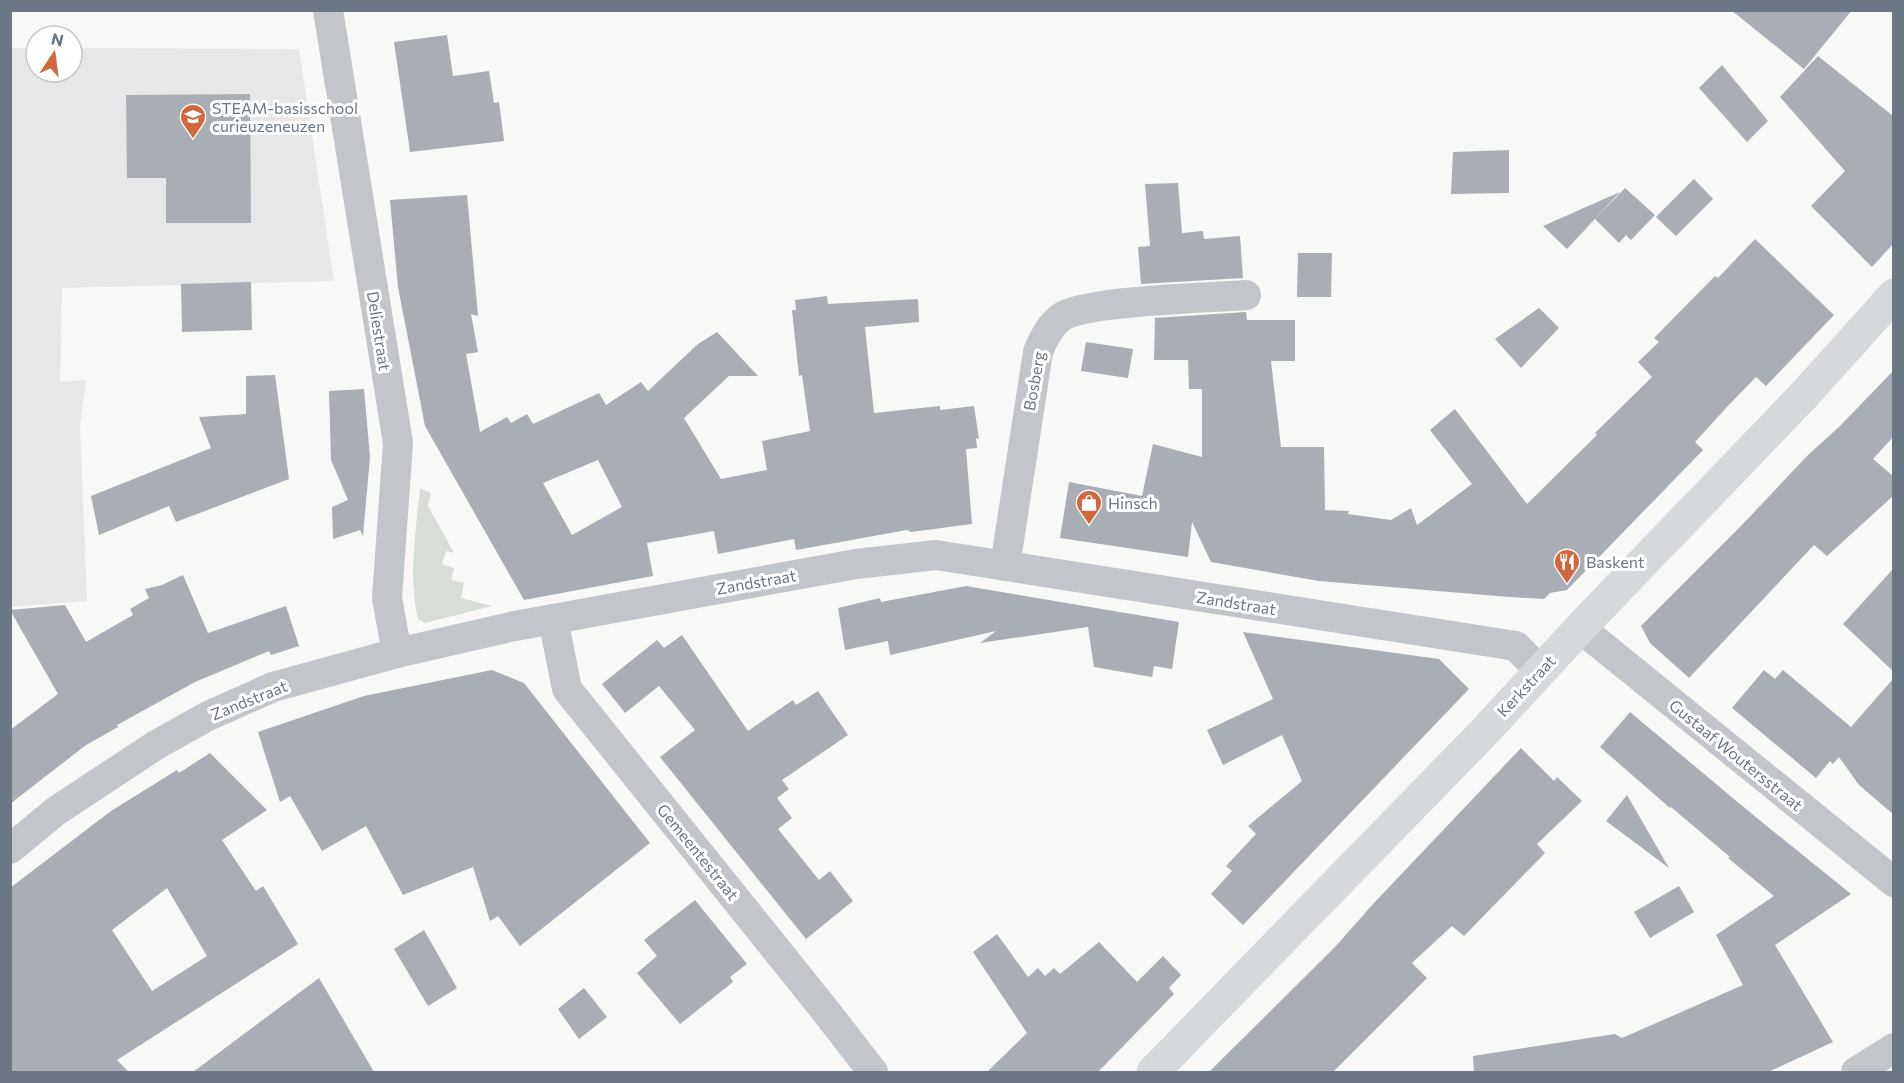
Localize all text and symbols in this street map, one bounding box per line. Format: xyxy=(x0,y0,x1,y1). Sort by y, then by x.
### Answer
north arrow xyxy=(24,24,84,84)
text: N xyxy=(50,28,65,50)
place label: STEAM-basisschool curieuzeneuzen xyxy=(212,98,358,135)
school or university icon: STEAM-basisschool curieuzeneuzen xyxy=(178,102,208,140)
street label: Deliestraat xyxy=(364,290,395,372)
street label: Bosberg xyxy=(1019,349,1048,412)
shop icon: Hinsch xyxy=(1074,488,1104,526)
place label: Hinsch xyxy=(1108,493,1158,512)
restaurant icon: Baskent xyxy=(1552,547,1582,585)
place label: Baskent xyxy=(1586,552,1645,571)
street label: Zandstraat xyxy=(714,565,798,598)
street label: Zandstraat xyxy=(1195,587,1278,618)
street label: Kerkstraat xyxy=(1492,651,1559,720)
street label: Zandstraat xyxy=(208,675,290,723)
street label: Gustaaf Woutersstraat xyxy=(1666,695,1807,814)
street label: Gemeentestraat xyxy=(654,800,743,904)

